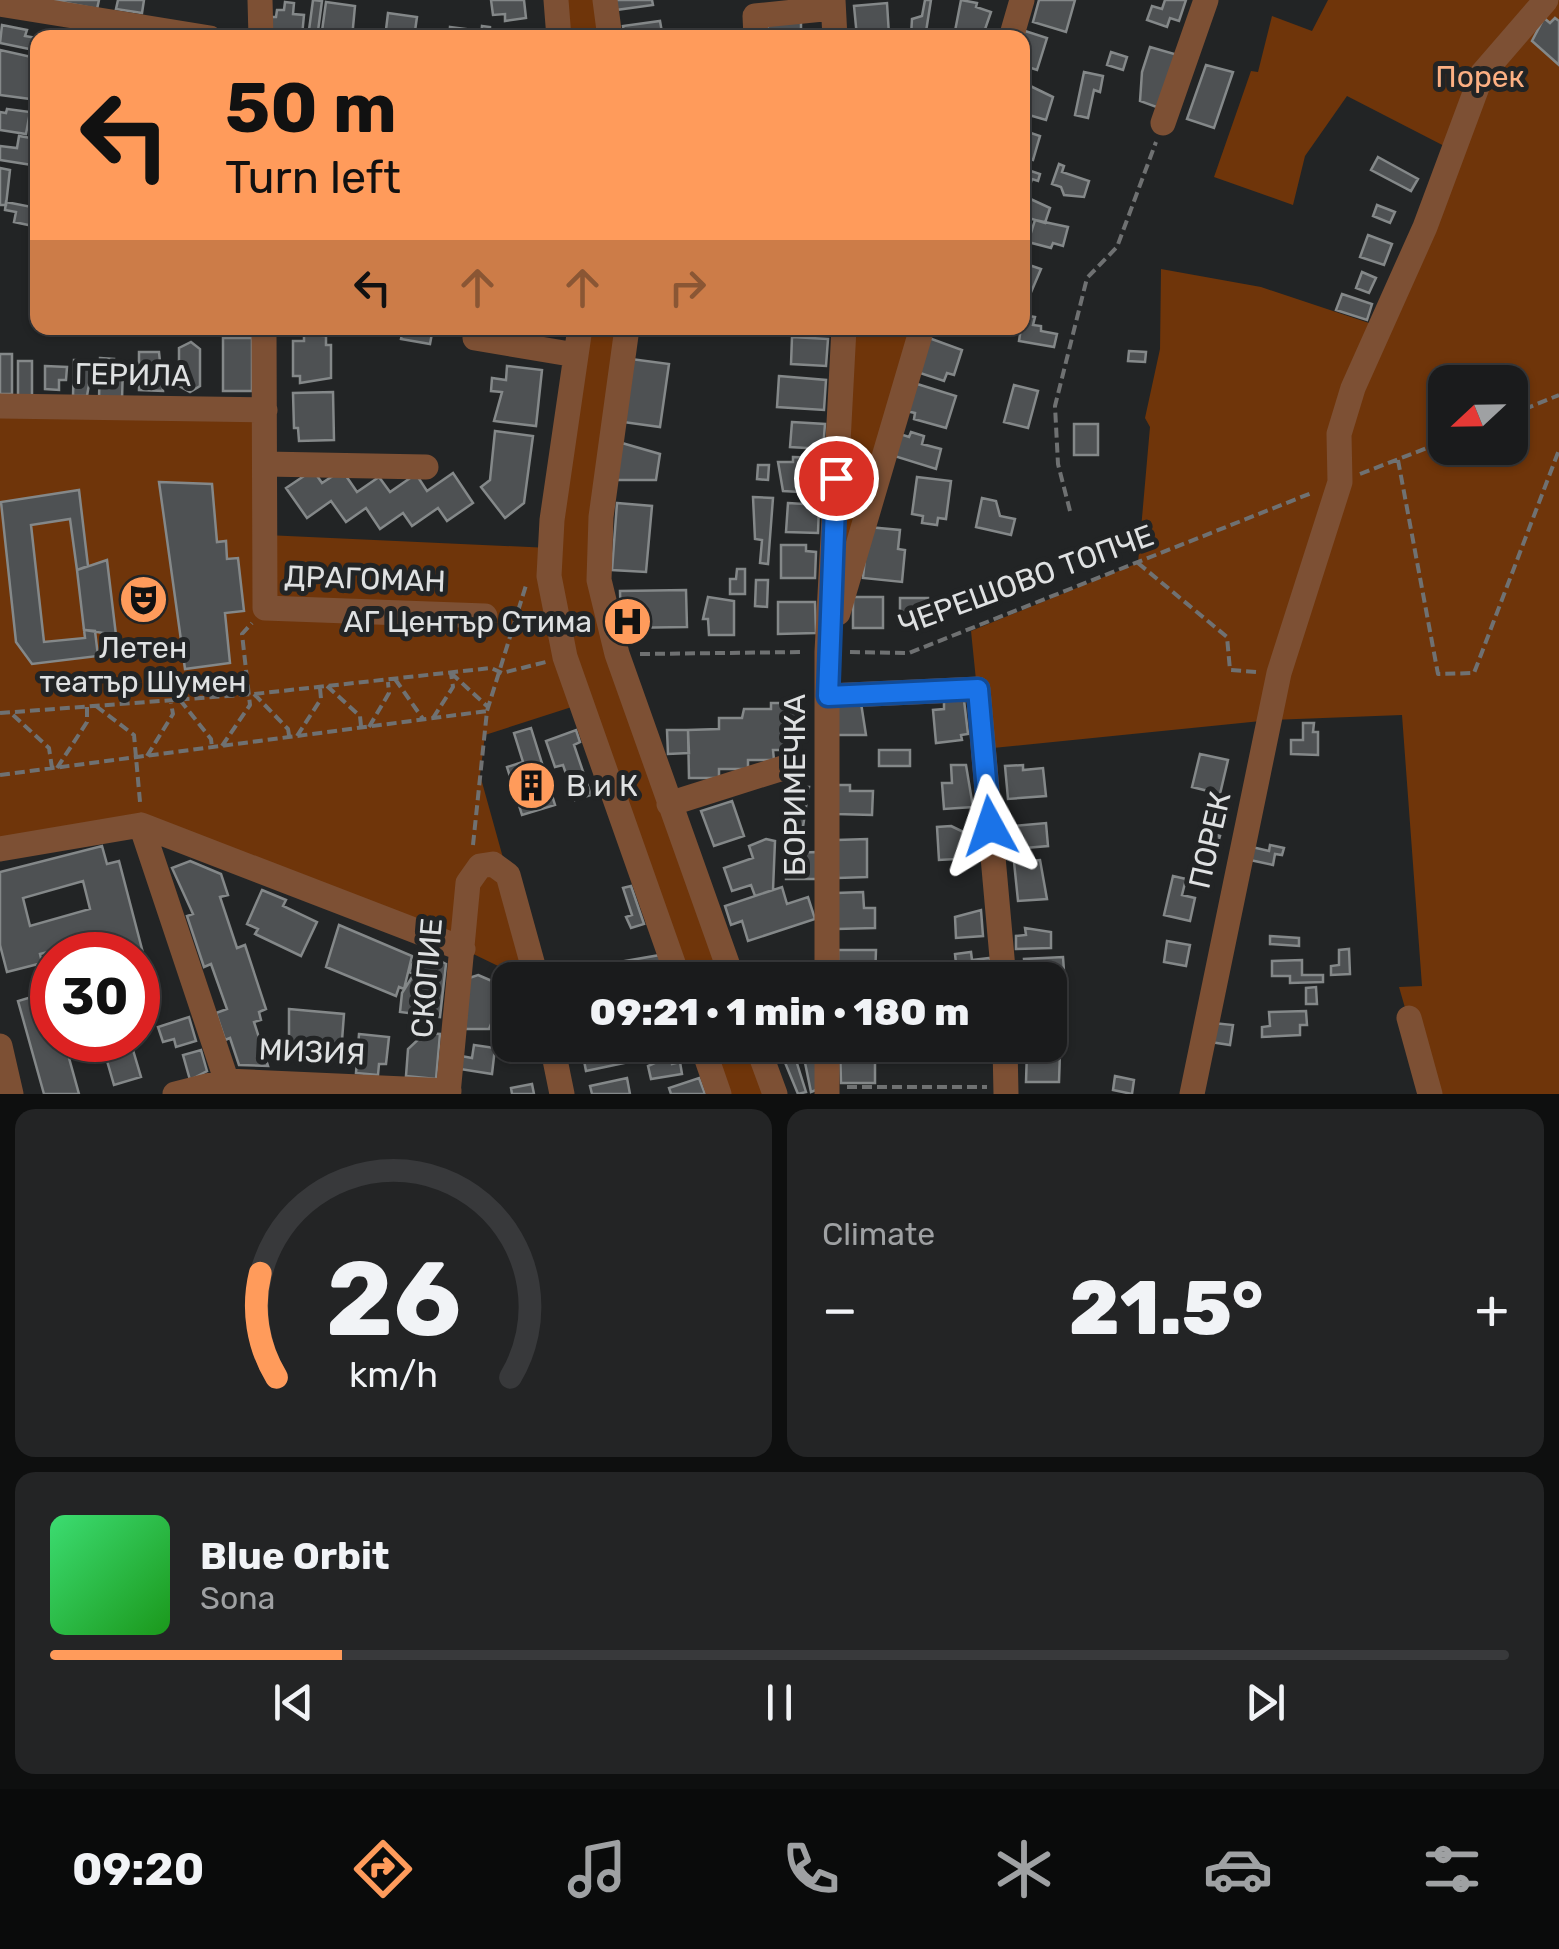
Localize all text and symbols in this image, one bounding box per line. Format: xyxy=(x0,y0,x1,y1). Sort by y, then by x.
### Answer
park label: Порек xyxy=(1435,59,1525,95)
text: 50 m xyxy=(225,67,397,150)
icon: left xyxy=(60,70,190,200)
text: Turn left xyxy=(225,151,401,204)
icon: left xyxy=(345,260,400,315)
icon: ahead xyxy=(450,260,505,315)
icon: ahead xyxy=(555,260,610,315)
icon: right xyxy=(660,260,715,315)
street label: ГЕРИЛА xyxy=(74,356,192,394)
north arrow xyxy=(1428,365,1528,465)
map controls xyxy=(1428,365,1528,465)
pin xyxy=(794,436,879,521)
icon: arrive xyxy=(809,451,864,506)
street label: ЧЕРЕШОВО ТОПЧЕ xyxy=(894,517,1158,643)
street label: ДРАГОМАН xyxy=(284,558,446,600)
theatre icon: Летен театър Шумен xyxy=(117,573,169,625)
hospital icon: АГ Център Стима xyxy=(601,596,653,648)
place label: АГ Център Стима xyxy=(344,604,592,640)
place label: Летен театър Шумен xyxy=(39,630,247,700)
street label: БОРИМЕЧКА xyxy=(777,694,813,876)
building icon: В и К xyxy=(505,760,557,812)
place label: В и К xyxy=(566,768,638,804)
position arrow xyxy=(938,774,1042,878)
street label: ПОРЕК xyxy=(1181,788,1239,892)
street label: СКОПИЕ xyxy=(404,917,450,1039)
speed limit sign: 30 xyxy=(30,932,160,1062)
text: 09:21 · 1 min · 180 m xyxy=(590,989,969,1035)
street label: МИЗИЯ xyxy=(258,1031,366,1073)
text: Climate xyxy=(822,1215,935,1253)
text: 26 xyxy=(326,1238,461,1361)
text: 21.5° xyxy=(1069,1264,1263,1353)
text: − xyxy=(822,1277,858,1342)
text: + xyxy=(1475,1277,1509,1342)
text: km/h xyxy=(349,1354,438,1396)
text: Blue Orbit xyxy=(200,1533,390,1579)
text: Sona xyxy=(200,1579,275,1617)
icon: previous xyxy=(266,1675,321,1730)
icon: pause xyxy=(752,1675,807,1730)
icon: next xyxy=(1238,1675,1293,1730)
icon: directions xyxy=(348,1834,418,1904)
icon: music xyxy=(562,1834,632,1904)
icon: phone xyxy=(776,1834,846,1904)
icon: climate xyxy=(989,1834,1059,1904)
icon: car xyxy=(1203,1834,1273,1904)
icon: filters xyxy=(1417,1834,1487,1904)
text: 09:20 xyxy=(72,1843,204,1896)

